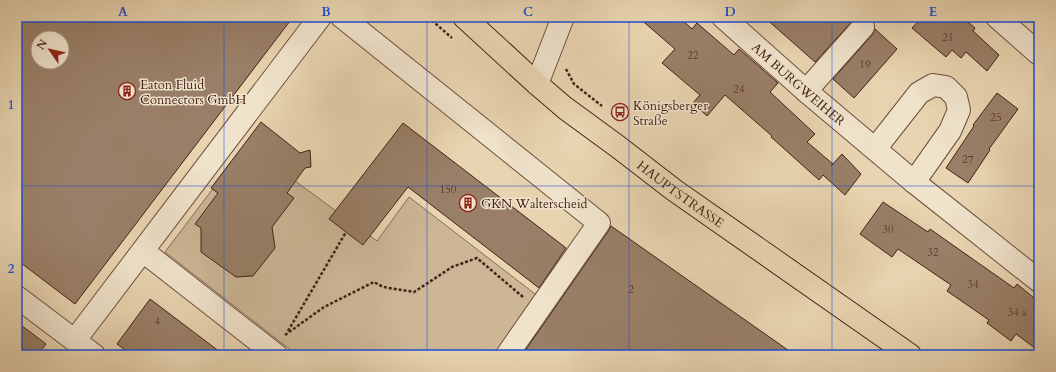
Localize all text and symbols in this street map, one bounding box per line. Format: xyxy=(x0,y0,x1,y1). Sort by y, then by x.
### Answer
text: A xyxy=(118,3,128,21)
text: B xyxy=(321,3,331,21)
text: C xyxy=(523,3,533,21)
text: D xyxy=(724,3,736,21)
text: E xyxy=(929,3,937,21)
north arrow xyxy=(30,30,70,70)
house number: 21 xyxy=(942,30,954,45)
text: N xyxy=(33,36,51,53)
street label: AM BURGWEIHER xyxy=(747,39,849,130)
house number: 22 xyxy=(687,48,699,63)
house number: 19 xyxy=(859,57,871,72)
place label: Eaton Fluid Connectors GmbH xyxy=(140,76,247,109)
building icon: Eaton Fluid Connectors GmbH xyxy=(117,81,137,101)
house number: 24 xyxy=(733,82,745,97)
text: 1 xyxy=(8,96,14,114)
place label: Königsberger Straße xyxy=(633,97,708,130)
bus stop icon: Königsberger Straße xyxy=(610,102,630,122)
house number: 25 xyxy=(990,110,1002,125)
house number: 27 xyxy=(962,152,974,167)
street label: HAUPTSTRASSE xyxy=(633,157,727,232)
house number: 150 xyxy=(440,182,457,197)
building icon: GKN Walterscheid xyxy=(458,193,478,213)
place label: GKN Walterscheid xyxy=(481,195,588,213)
house number: 30 xyxy=(882,222,894,237)
house number: 32 xyxy=(927,245,939,260)
text: 2 xyxy=(8,260,15,278)
house number: 34 xyxy=(967,277,979,292)
house number: 2 xyxy=(628,282,634,297)
house number: 34 a xyxy=(1008,305,1027,320)
house number: 4 xyxy=(154,314,160,329)

